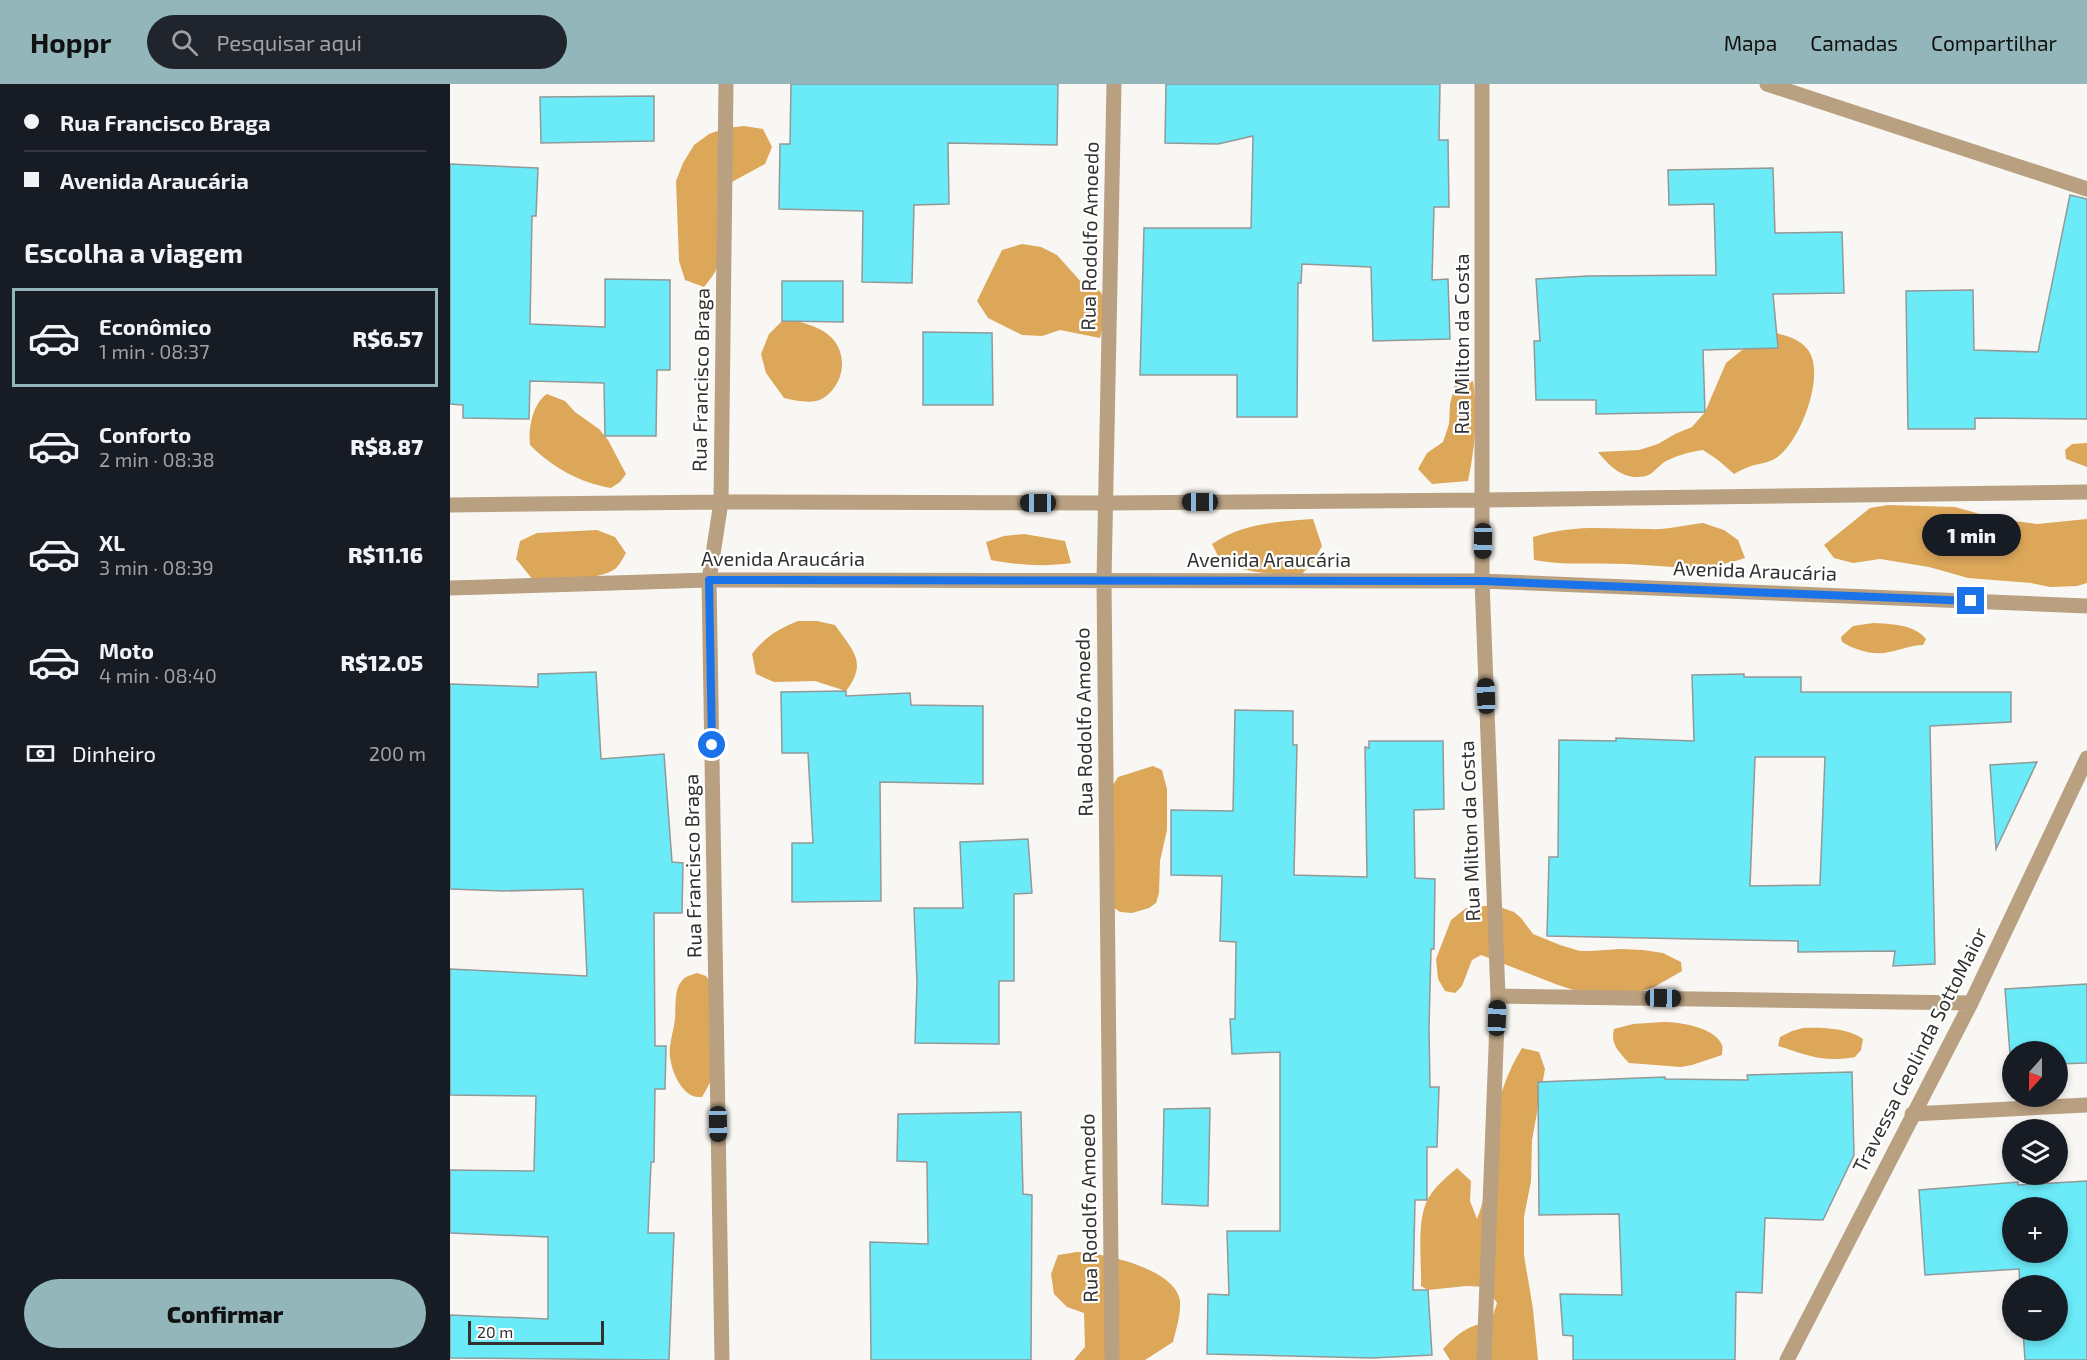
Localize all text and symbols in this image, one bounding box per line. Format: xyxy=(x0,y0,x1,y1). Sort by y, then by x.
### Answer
search box xyxy=(147,15,567,69)
text: Hoppr xyxy=(30,25,111,59)
icon: search xyxy=(168,26,201,59)
text: Pesquisar aqui xyxy=(216,29,362,55)
text: Mapa xyxy=(1724,30,1777,55)
text: Camadas xyxy=(1810,30,1898,55)
text: Compartilhar xyxy=(1931,30,2057,55)
text: Rua Francisco Braga xyxy=(60,109,271,135)
street label: Rua Rodolfo Amoedo xyxy=(1075,141,1103,331)
text: Avenida Araucária xyxy=(60,167,249,193)
text: Escolha a viagem xyxy=(24,236,243,268)
street label: Rua Milton da Costa xyxy=(1449,254,1473,434)
street label: Rua Francisco Braga xyxy=(686,288,714,472)
icon: car xyxy=(27,311,81,365)
text: Econômico xyxy=(99,313,211,339)
text: R$6.57 xyxy=(353,325,423,351)
text: 1 min · 08:37 xyxy=(99,339,209,363)
icon: car xyxy=(27,419,81,473)
text: Conforto xyxy=(99,421,191,447)
text: R$8.87 xyxy=(350,433,423,459)
text: 2 min · 08:38 xyxy=(99,447,215,471)
car xyxy=(1182,493,1218,511)
car xyxy=(1020,494,1056,512)
callout: 1 min xyxy=(1922,514,2020,556)
car xyxy=(1474,523,1492,559)
text: 1 min xyxy=(1947,523,1996,547)
icon: car xyxy=(27,527,81,581)
text: XL xyxy=(99,529,125,555)
text: R$11.16 xyxy=(348,541,423,567)
street label: Avenida Araucária xyxy=(701,546,865,570)
street label: Avenida Araucária xyxy=(1187,547,1351,571)
text: 3 min · 08:39 xyxy=(99,555,214,579)
street label: Avenida Araucária xyxy=(1673,555,1837,585)
route end xyxy=(1957,587,1984,614)
street label: Rua Rodolfo Amoedo xyxy=(1069,627,1097,817)
icon: car xyxy=(27,635,81,689)
text: Moto xyxy=(99,637,154,663)
text: R$12.05 xyxy=(340,649,423,675)
text: 4 min · 08:40 xyxy=(99,663,217,687)
car xyxy=(1476,678,1496,714)
route start xyxy=(698,731,725,758)
icon: cash xyxy=(24,737,57,770)
text: Dinheiro xyxy=(72,740,156,766)
street label: Rua Milton da Costa xyxy=(1454,740,1484,922)
text: 200 m xyxy=(369,741,426,765)
street label: Rua Francisco Braga xyxy=(678,774,706,958)
street label: Travessa Geolinda SottoMaior xyxy=(1847,923,1992,1176)
car xyxy=(1645,989,1681,1007)
car xyxy=(1487,1000,1507,1036)
north arrow xyxy=(2002,1041,2068,1107)
map controls xyxy=(2002,1041,2068,1341)
car xyxy=(709,1106,727,1142)
street label: Rua Rodolfo Amoedo xyxy=(1074,1113,1102,1303)
button: layers xyxy=(2002,1119,2068,1185)
button: + xyxy=(2002,1197,2068,1263)
button: − xyxy=(2002,1275,2068,1341)
button: Confirmar xyxy=(24,1279,426,1348)
scale bar xyxy=(468,1318,604,1346)
text: 20 m xyxy=(477,1322,513,1341)

